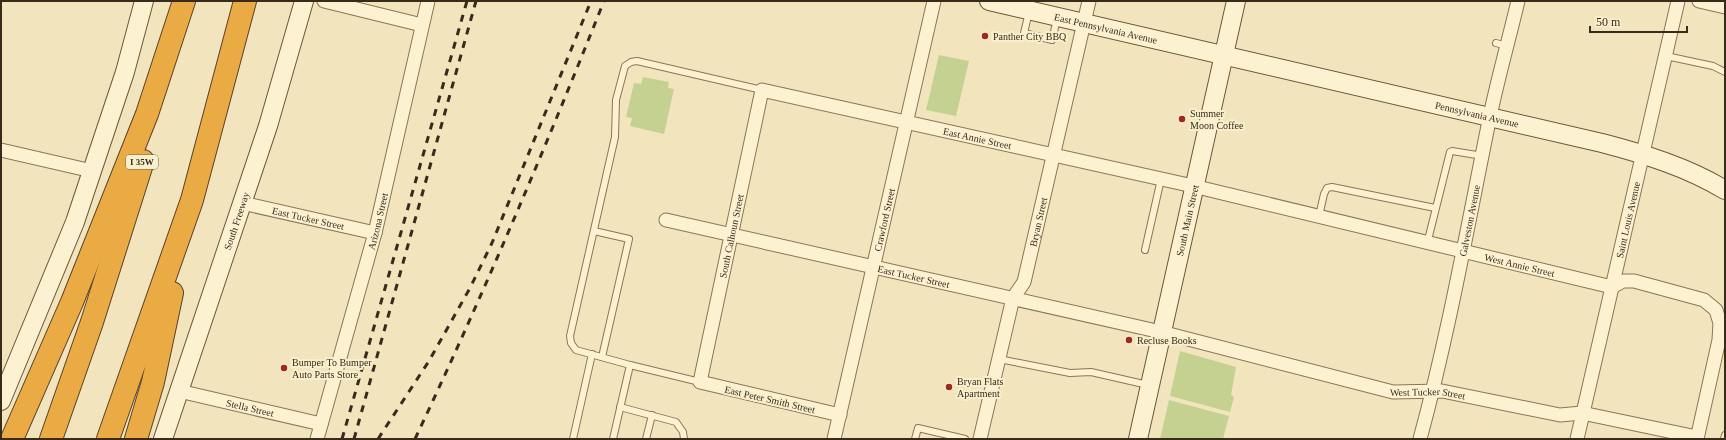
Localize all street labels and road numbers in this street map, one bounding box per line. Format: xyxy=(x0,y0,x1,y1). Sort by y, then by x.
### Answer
street label: East Pennsylvania Avenue xyxy=(1053,11,1159,46)
street label: Pennsylvania Avenue xyxy=(1434,100,1520,130)
street label: East Annie Street xyxy=(942,126,1013,151)
road number: I 35W xyxy=(126,155,158,169)
street label: Saint Louis Avenue xyxy=(1614,180,1642,259)
street label: Galveston Avenue xyxy=(1457,183,1482,257)
street label: South Main Street xyxy=(1174,184,1201,257)
street label: Crawford Street xyxy=(872,187,897,252)
street label: South Freeway xyxy=(222,191,251,251)
street label: Arizona Street xyxy=(366,192,390,251)
street label: South Calhoun Street xyxy=(717,193,746,279)
street label: Bryan Street xyxy=(1027,196,1049,248)
street label: East Tucker Street xyxy=(271,205,345,232)
street label: West Annie Street xyxy=(1483,251,1556,279)
street label: East Tucker Street xyxy=(877,263,951,290)
street label: East Peter Smith Street xyxy=(724,384,816,415)
street label: West Tucker Street xyxy=(1390,386,1467,402)
street label: Stella Street xyxy=(225,397,275,419)

